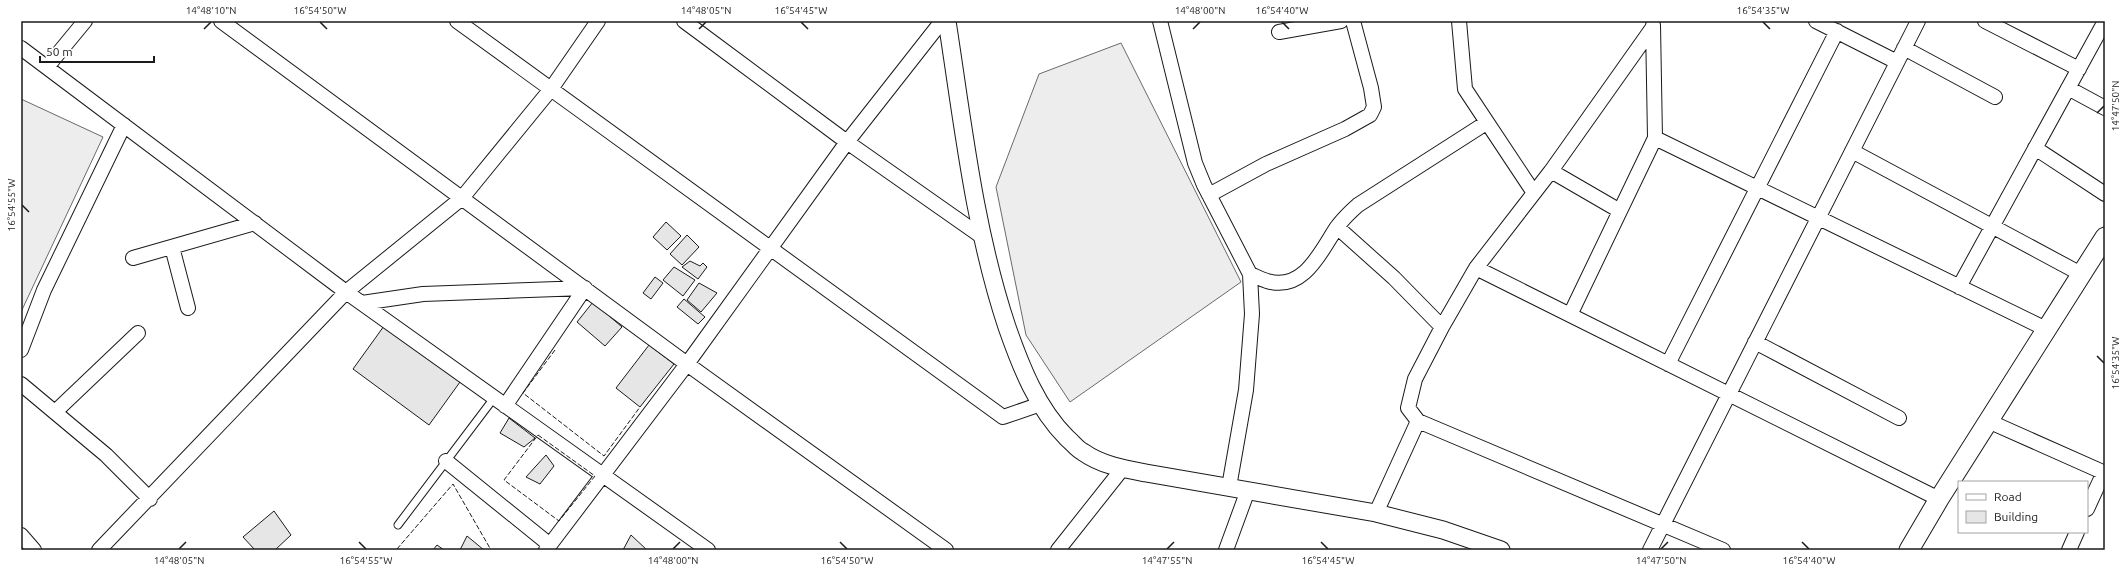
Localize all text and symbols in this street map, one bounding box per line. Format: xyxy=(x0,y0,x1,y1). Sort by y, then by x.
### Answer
text: 14°48'10"N xyxy=(186,5,236,16)
text: 16°54'50"W xyxy=(294,5,346,16)
text: 14°48'05"N xyxy=(681,5,731,16)
text: 16°54'45"W xyxy=(775,5,827,16)
text: 14°48'00"N xyxy=(1175,5,1225,16)
text: 16°54'40"W xyxy=(1256,5,1308,16)
text: 16°54'35"W xyxy=(1737,5,1789,16)
scale bar xyxy=(40,38,154,64)
text: 50 m xyxy=(46,45,73,58)
text: 14°47'50"N xyxy=(2110,81,2121,131)
text: 16°54'55"W xyxy=(6,179,17,231)
text: 16°54'35"W xyxy=(2110,337,2121,389)
legend xyxy=(1958,481,2088,533)
text: Road xyxy=(1994,490,2022,503)
text: Building xyxy=(1994,510,2038,523)
text: 14°48'05"N xyxy=(154,555,204,566)
text: 16°54'55"W xyxy=(340,555,392,566)
text: 14°48'00"N xyxy=(648,555,698,566)
text: 16°54'50"W xyxy=(821,555,873,566)
text: 14°47'55"N xyxy=(1142,555,1192,566)
text: 16°54'45"W xyxy=(1302,555,1354,566)
text: 14°47'50"N xyxy=(1636,555,1686,566)
text: 16°54'40"W xyxy=(1783,555,1835,566)

